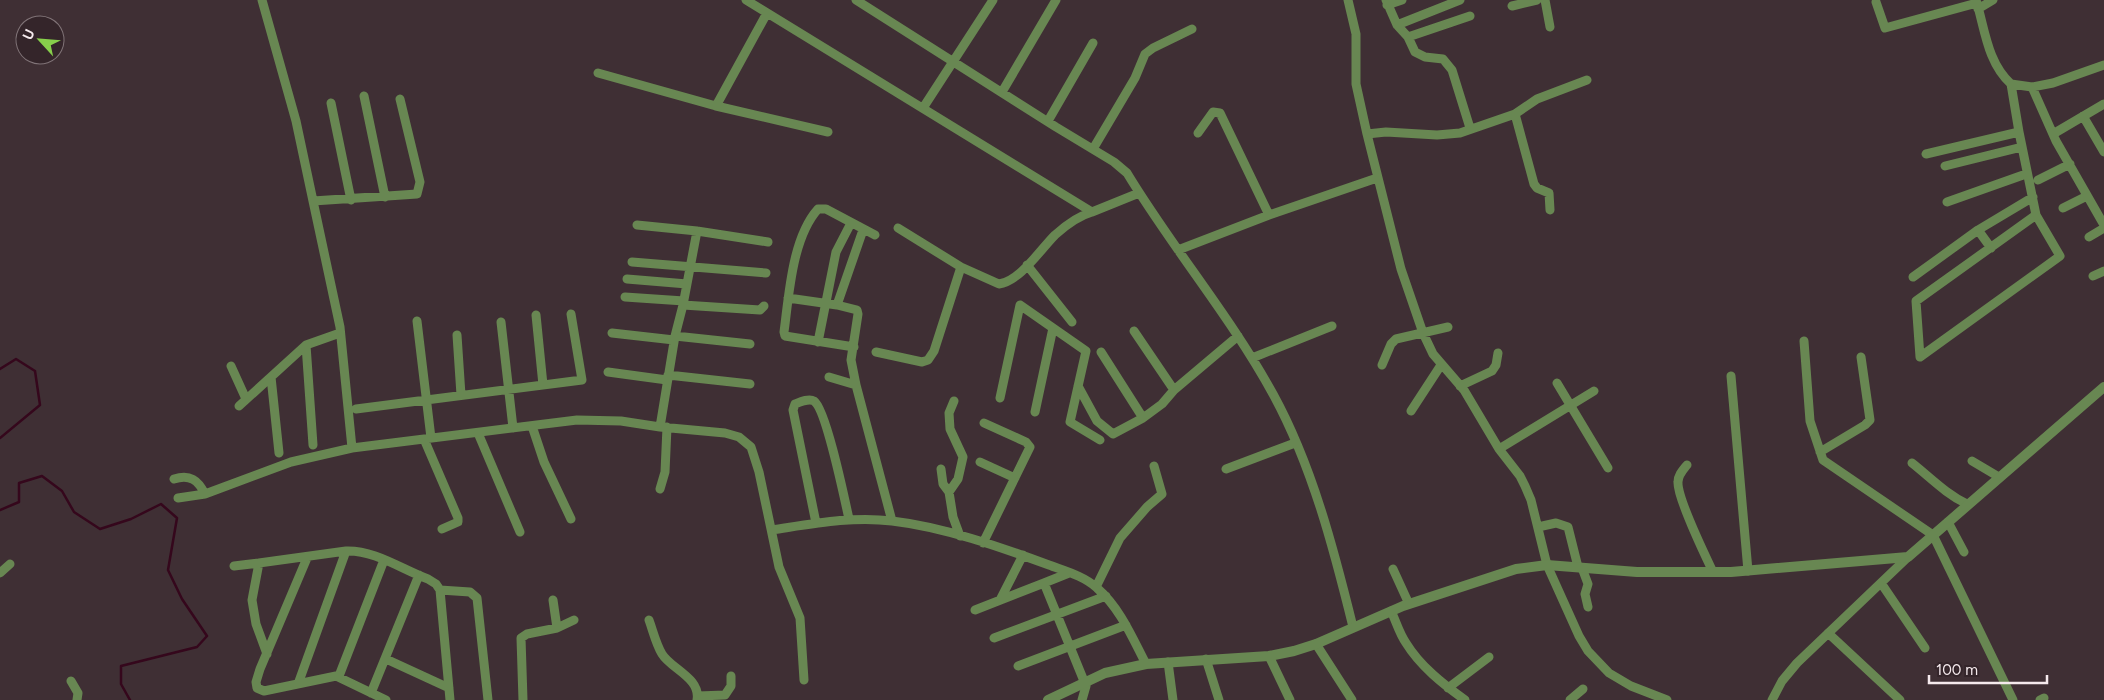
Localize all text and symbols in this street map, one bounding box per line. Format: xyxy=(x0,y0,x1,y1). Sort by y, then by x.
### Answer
north arrow xyxy=(15,15,65,65)
text: U xyxy=(19,26,39,43)
scale bar xyxy=(1929,652,2046,684)
text: 100 m xyxy=(1936,661,1978,679)

